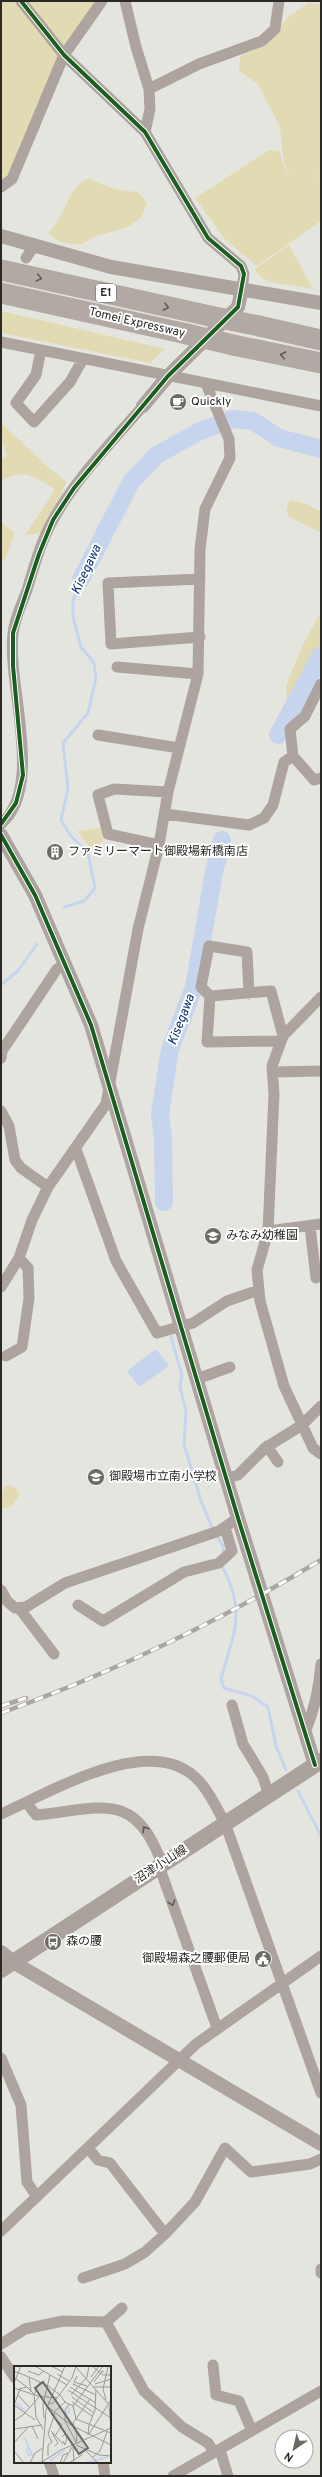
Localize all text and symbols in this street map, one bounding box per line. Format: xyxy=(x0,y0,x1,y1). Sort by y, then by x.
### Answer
one-way arrow xyxy=(36,274,42,282)
road number: E1 xyxy=(96,284,116,302)
one-way arrow xyxy=(163,302,169,310)
street label: Tomei Expressway xyxy=(87,304,187,342)
one-way arrow xyxy=(280,351,286,360)
cafe icon: Quickly xyxy=(168,392,188,412)
place label: Quickly xyxy=(191,394,231,410)
water label: Kisegawa xyxy=(69,542,106,597)
building icon: ファミリーマート御殿場新橋南店 xyxy=(45,842,65,862)
place label: ファミリーマート御殿場新橋南店 xyxy=(68,844,248,860)
water label: Kisegawa xyxy=(165,992,199,1048)
school or university icon: みなみ幼稚園 xyxy=(203,1226,223,1246)
place label: みなみ幼稚園 xyxy=(226,1228,298,1244)
school or university icon: 御殿場市立南小学校 xyxy=(86,1467,106,1487)
place label: 御殿場市立南小学校 xyxy=(109,1469,217,1485)
one-way arrow xyxy=(142,1826,149,1833)
street label: 沼津小山線 xyxy=(131,1842,191,1888)
one-way arrow xyxy=(168,1899,176,1906)
bus stop icon: 森の腰 xyxy=(43,1932,63,1952)
place label: 森の腰 xyxy=(66,1934,102,1950)
public building icon: 御殿場森之腰郵便局 xyxy=(253,1949,273,1969)
place label: 御殿場森之腰郵便局 xyxy=(142,1951,250,1967)
inset map xyxy=(14,2366,111,2463)
north arrow xyxy=(274,2429,314,2469)
text: N xyxy=(282,2448,296,2464)

